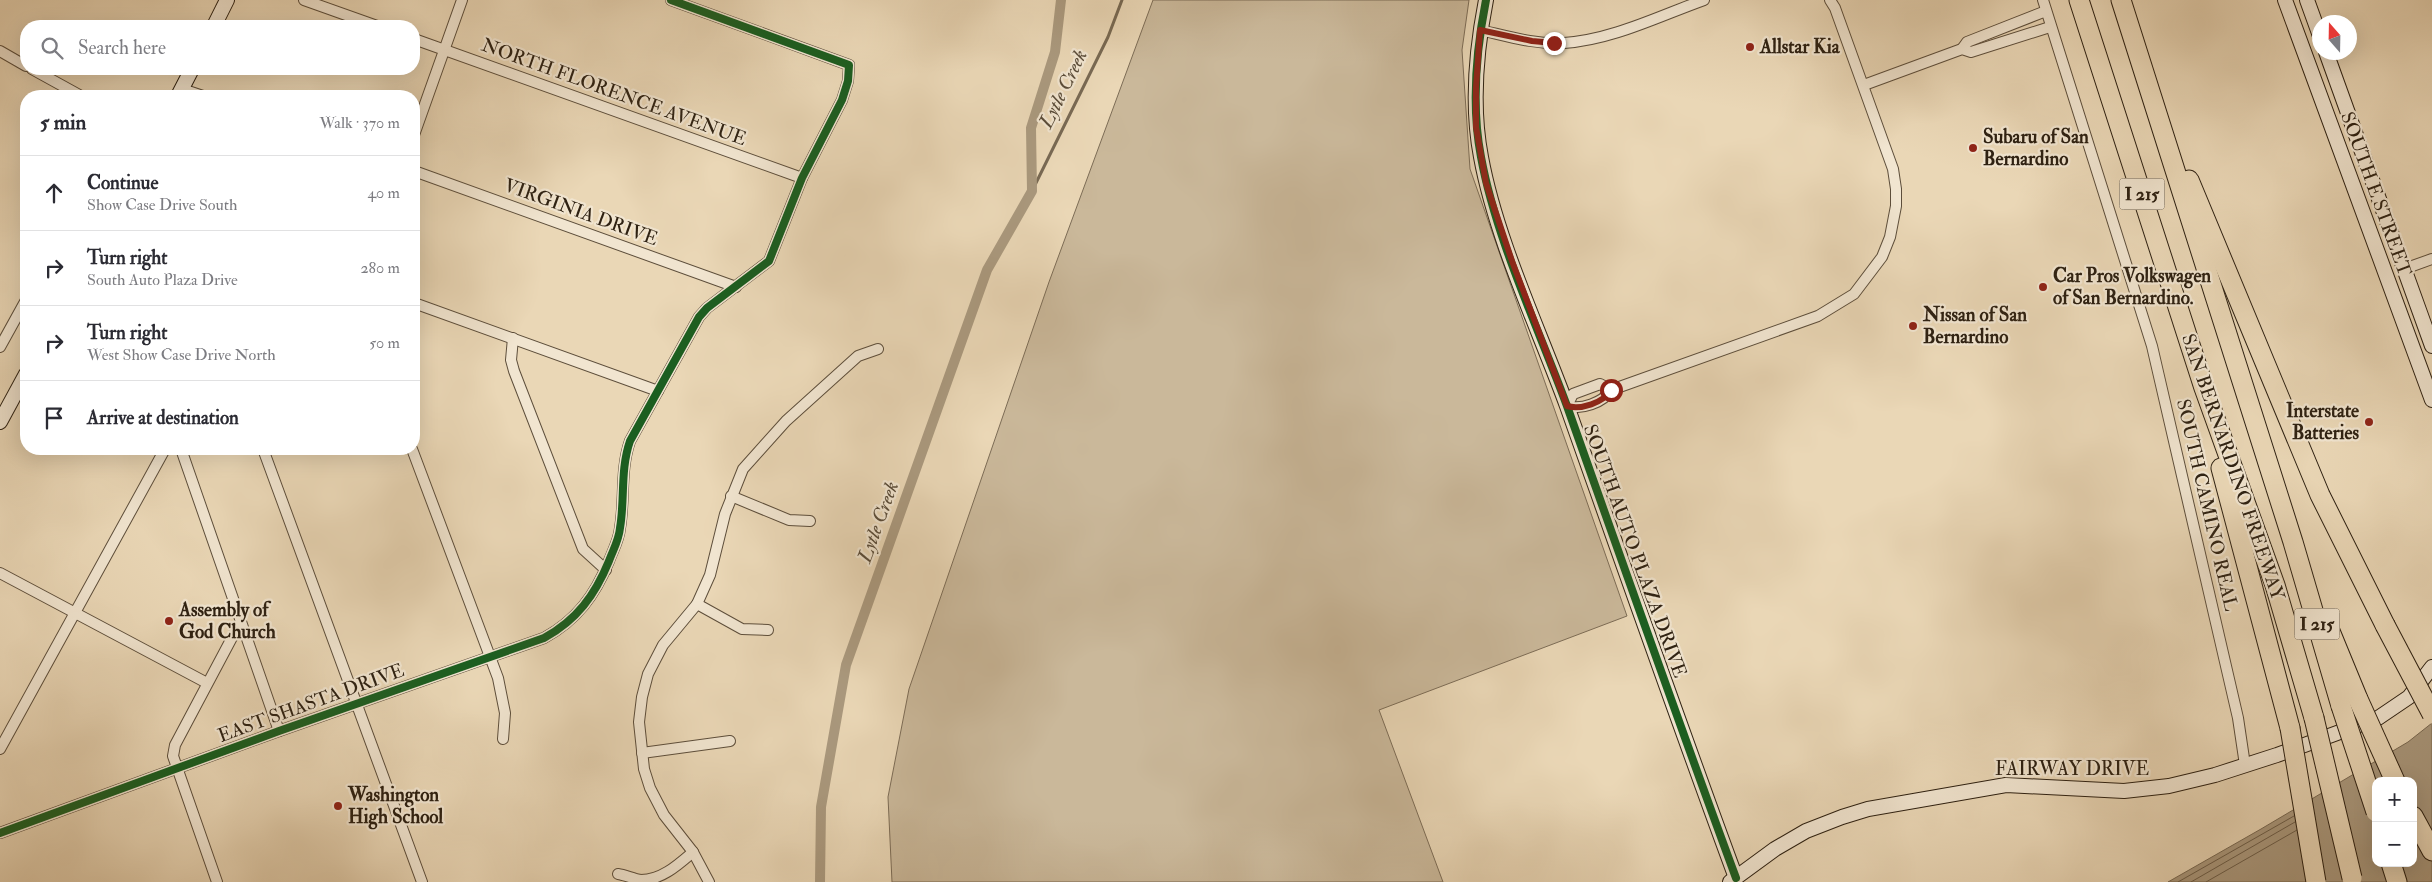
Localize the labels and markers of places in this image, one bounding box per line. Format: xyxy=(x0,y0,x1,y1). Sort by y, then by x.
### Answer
place label: Allstar Kia xyxy=(1759,35,1841,59)
marker: Allstar Kia xyxy=(1744,41,1756,53)
place label: Subaru of San Bernardino xyxy=(1983,125,2089,171)
marker: Subaru of San Bernardino xyxy=(1967,142,1979,154)
place label: Car Pros Volkswagen of San Bernardino. xyxy=(2053,264,2211,310)
marker: Car Pros Volkswagen of San Bernardino. xyxy=(2037,281,2049,293)
place label: Nissan of San Bernardino xyxy=(1922,303,2027,349)
marker: Nissan of San Bernardino xyxy=(1907,320,1919,332)
place label: Interstate Batteries xyxy=(2286,399,2359,445)
marker: Interstate Batteries xyxy=(2363,416,2375,428)
place label: Assembly of God Church xyxy=(178,598,276,644)
marker: Assembly of God Church xyxy=(163,615,175,627)
place label: Washington High School xyxy=(347,783,443,830)
marker: Washington High School xyxy=(332,800,344,812)

